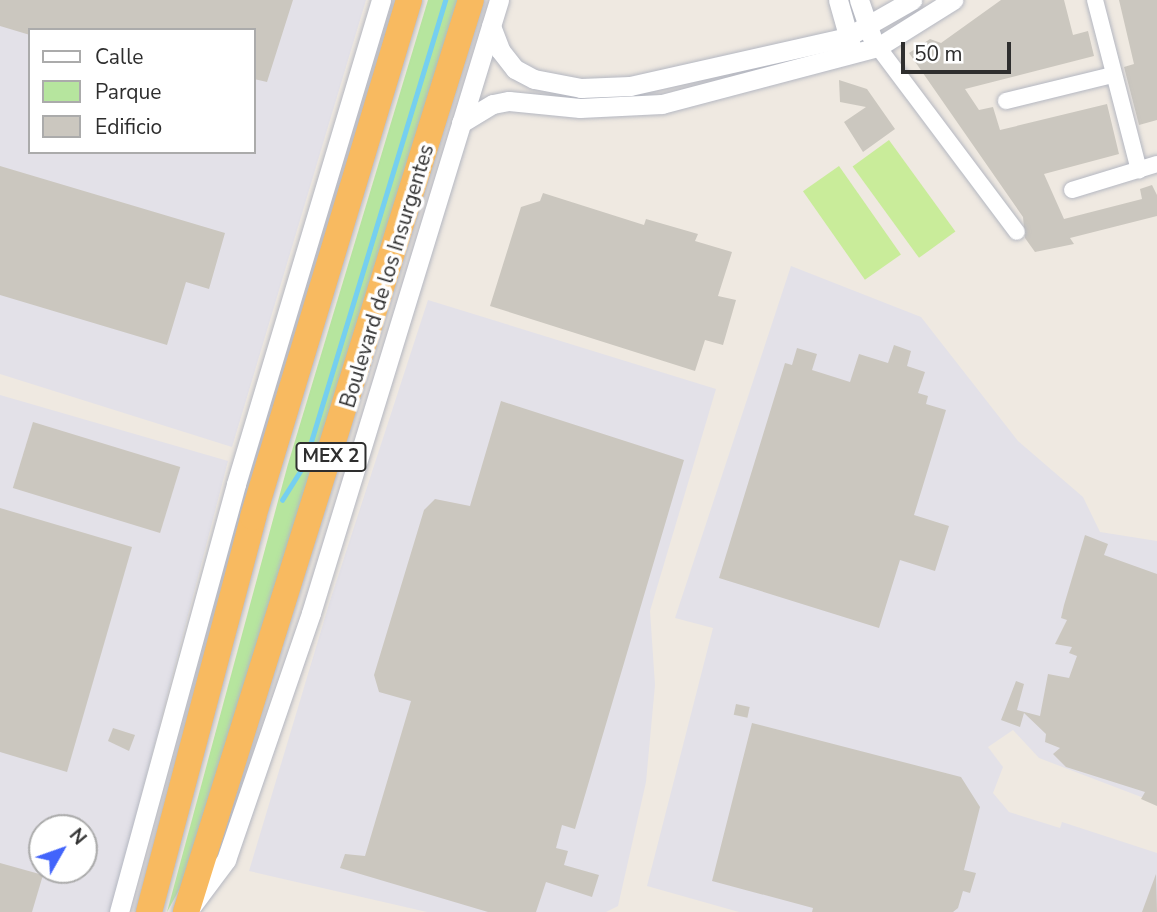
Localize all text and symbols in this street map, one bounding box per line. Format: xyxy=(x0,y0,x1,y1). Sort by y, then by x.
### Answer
legend xyxy=(28,28,256,154)
scale bar xyxy=(905,28,1015,72)
text: 50 m xyxy=(914,40,963,68)
text: Calle xyxy=(95,43,143,71)
text: Parque xyxy=(95,78,162,106)
text: Edificio xyxy=(95,113,162,141)
street label: Boulevard de los Insurgentes xyxy=(335,141,439,411)
road number: MEX 2 xyxy=(294,442,368,472)
north arrow xyxy=(28,814,98,884)
text: N xyxy=(63,823,92,851)

